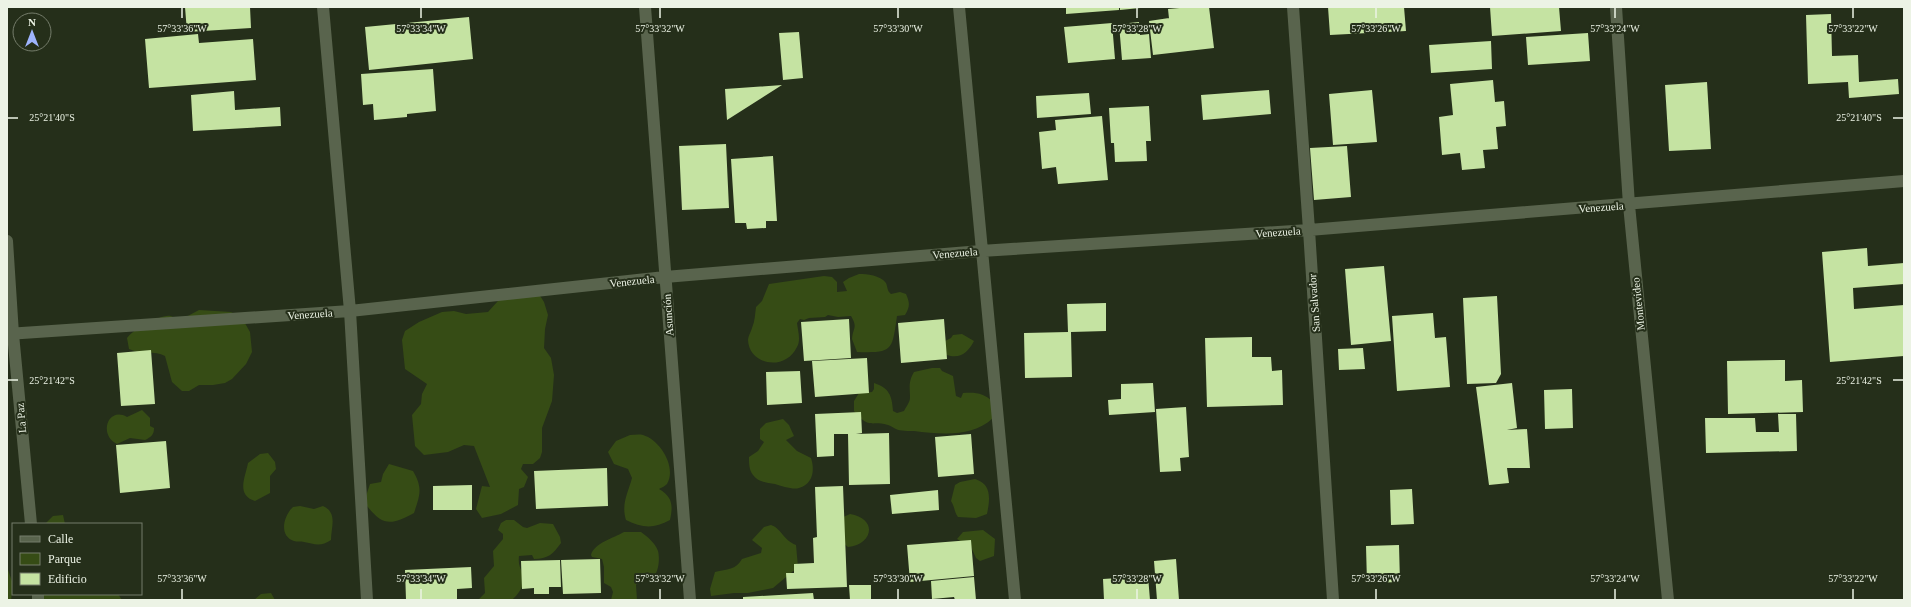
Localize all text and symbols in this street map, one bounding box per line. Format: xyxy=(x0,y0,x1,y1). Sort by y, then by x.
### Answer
north arrow xyxy=(12,12,52,52)
text: N xyxy=(28,16,36,28)
text: 57°33'36"W xyxy=(157,23,207,34)
text: 57°33'34"W xyxy=(396,23,446,34)
text: 57°33'32"W xyxy=(635,23,685,34)
text: 57°33'30"W xyxy=(873,23,923,34)
text: 57°33'28"W xyxy=(1112,23,1162,34)
text: 57°33'26"W xyxy=(1351,23,1401,34)
text: 57°33'24"W xyxy=(1590,23,1640,34)
text: 57°33'22"W xyxy=(1828,23,1878,34)
text: 25°21'40"S xyxy=(29,112,75,123)
text: 25°21'40"S xyxy=(1836,112,1882,123)
street label: Venezuela xyxy=(1578,199,1624,215)
street label: Venezuela xyxy=(1255,224,1301,240)
street label: Venezuela xyxy=(932,245,978,261)
street label: Venezuela xyxy=(609,273,655,289)
street label: San Salvador xyxy=(1306,273,1322,333)
street label: Montevideo xyxy=(1629,276,1647,331)
street label: Asunción xyxy=(661,293,675,336)
street label: Venezuela xyxy=(287,306,333,322)
text: 25°21'42"S xyxy=(29,375,75,386)
text: 25°21'42"S xyxy=(1836,375,1882,386)
street label: La Paz xyxy=(14,402,28,434)
legend xyxy=(12,523,142,595)
text: Calle xyxy=(48,532,73,546)
text: Parque xyxy=(48,552,81,566)
text: Edificio xyxy=(48,572,87,586)
text: 57°33'36"W xyxy=(157,573,207,584)
text: 57°33'34"W xyxy=(396,573,446,584)
text: 57°33'32"W xyxy=(635,573,685,584)
text: 57°33'30"W xyxy=(873,573,923,584)
text: 57°33'28"W xyxy=(1112,573,1162,584)
text: 57°33'26"W xyxy=(1351,573,1401,584)
text: 57°33'24"W xyxy=(1590,573,1640,584)
text: 57°33'22"W xyxy=(1828,573,1878,584)

